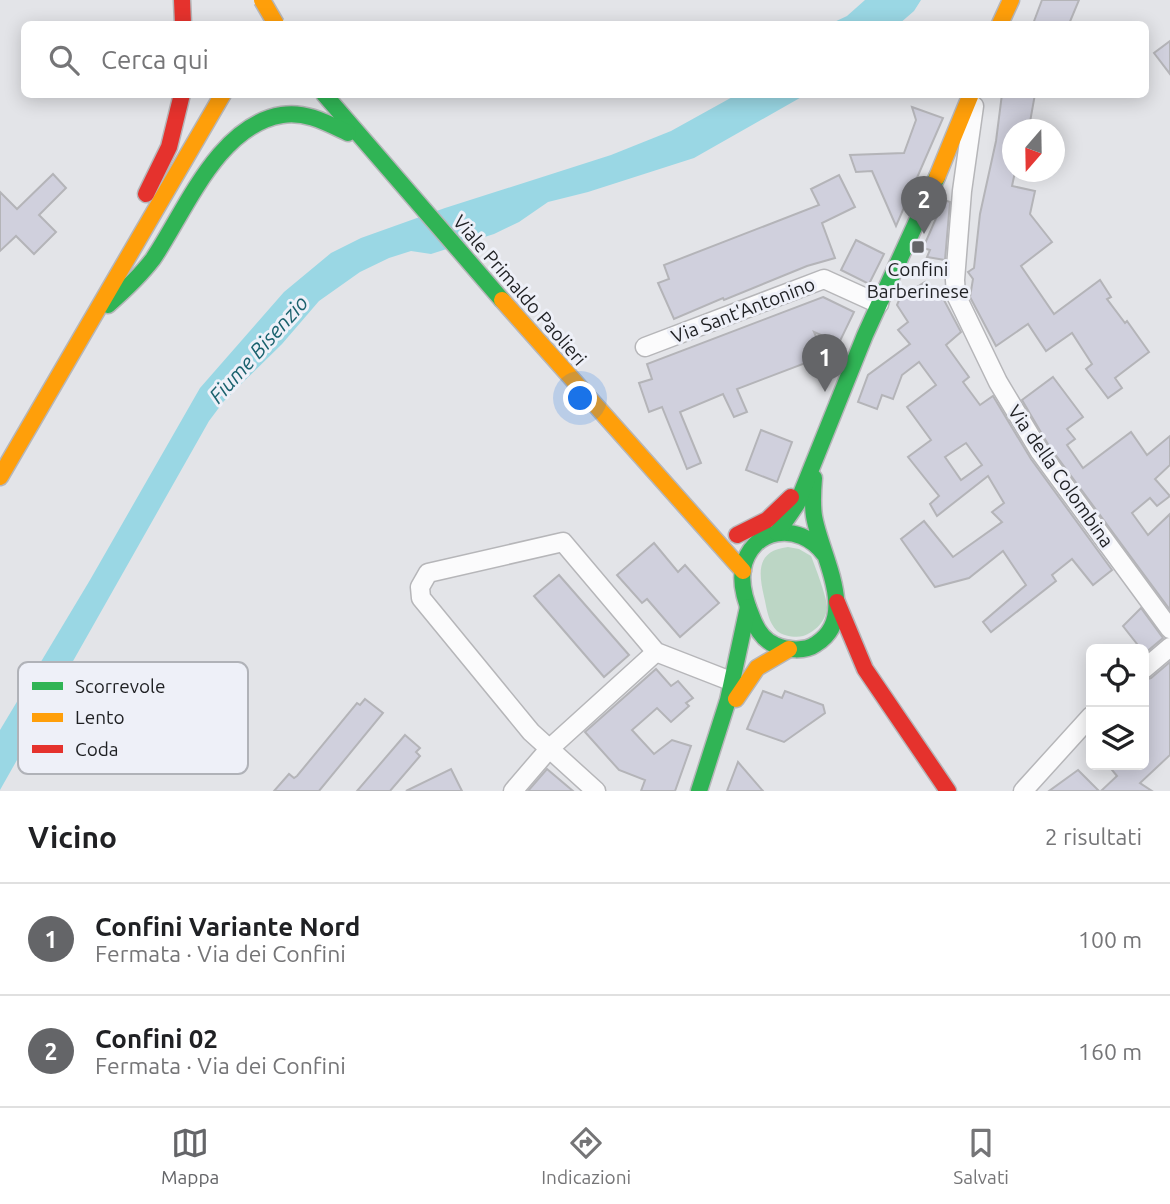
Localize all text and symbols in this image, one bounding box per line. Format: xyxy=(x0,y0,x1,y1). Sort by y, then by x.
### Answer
search box xyxy=(21,21,1149,98)
icon: search xyxy=(45,41,83,79)
text: Cerca qui xyxy=(101,45,209,74)
north arrow xyxy=(1002,119,1065,182)
pin: 2 xyxy=(901,176,947,234)
street label: Viale Primaldo Paolieri xyxy=(449,210,591,370)
marker: Confini Barberinese xyxy=(910,239,926,255)
place label: Confini Barberinese xyxy=(867,258,969,302)
street label: Via Sant'Antonino xyxy=(668,272,818,348)
water label: Fiume Bisenzio xyxy=(204,291,312,407)
pin: 1 xyxy=(802,334,848,392)
your location xyxy=(563,381,597,415)
street label: Via della Colombina xyxy=(1004,401,1118,551)
map controls xyxy=(1086,644,1149,770)
button: locate xyxy=(1086,644,1149,707)
legend xyxy=(18,662,248,774)
text: Scorrevole xyxy=(75,675,166,697)
text: Lento xyxy=(75,706,125,728)
button: layers xyxy=(1086,707,1149,770)
text: Coda xyxy=(75,738,119,760)
text: Vicino xyxy=(28,820,117,854)
text: 2 risultati xyxy=(1045,824,1142,849)
text: Confini Variante Nord xyxy=(95,912,360,941)
text: 1 xyxy=(45,927,57,952)
text: 100 m xyxy=(1078,927,1142,952)
text: Fermata · Via dei Confini xyxy=(95,941,346,966)
text: Confini 02 xyxy=(95,1024,218,1053)
text: 2 xyxy=(45,1039,57,1064)
text: 160 m xyxy=(1078,1039,1142,1064)
text: Fermata · Via dei Confini xyxy=(95,1053,346,1078)
tab: Mappa xyxy=(161,1124,219,1188)
tab: Indicazioni xyxy=(541,1124,631,1188)
tab: Salvati xyxy=(953,1124,1009,1188)

